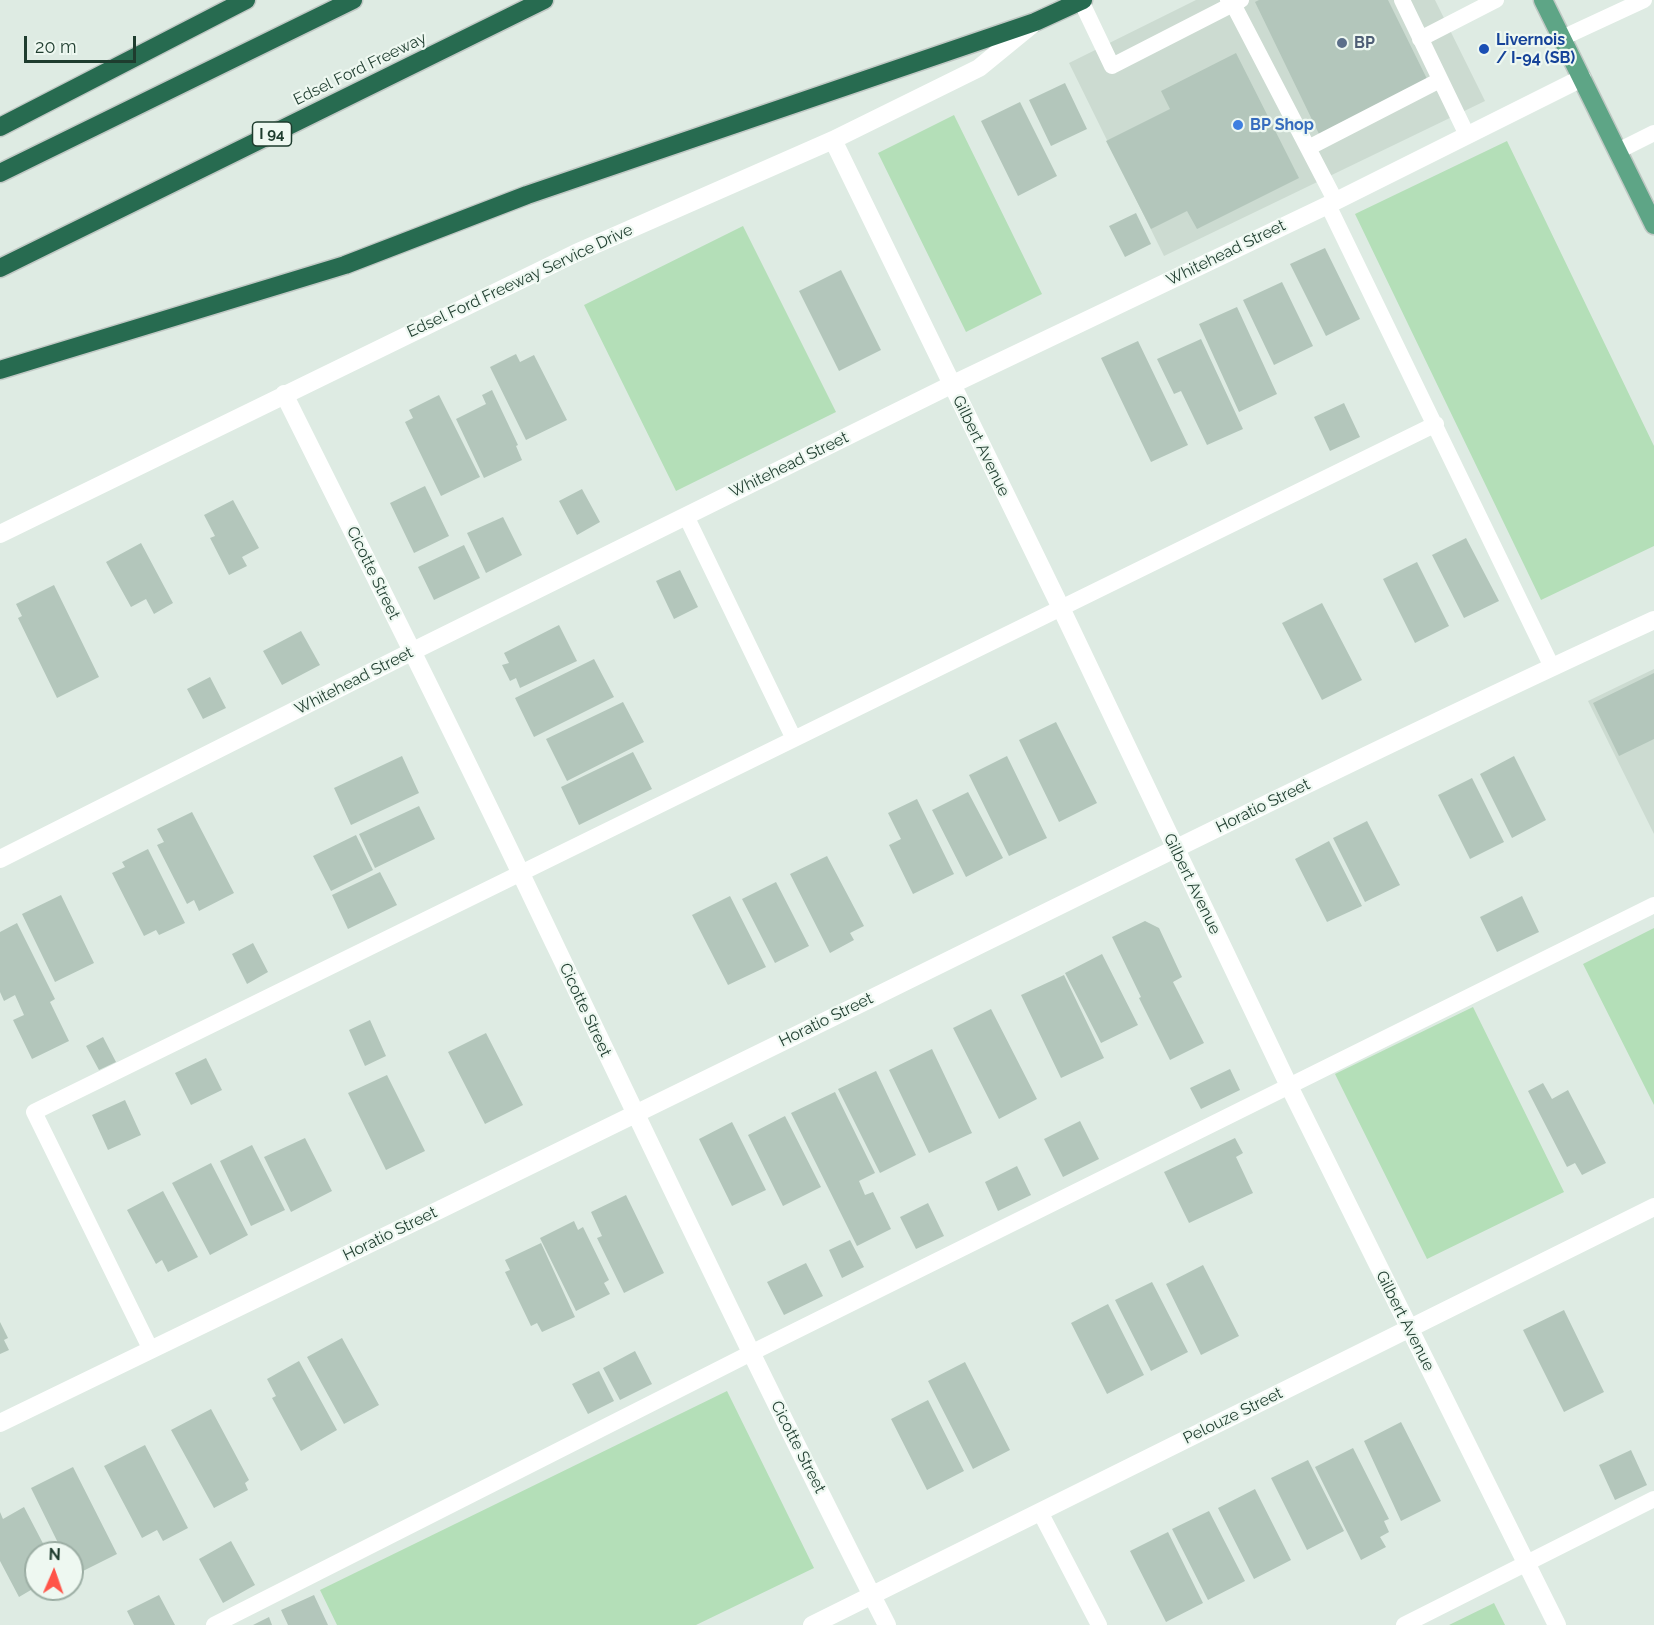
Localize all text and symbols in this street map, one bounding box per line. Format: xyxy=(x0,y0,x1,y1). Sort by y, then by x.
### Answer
scale bar xyxy=(27,24,140,62)
street label: Edsel Ford Freeway xyxy=(290,28,430,110)
place label: Livernois / I-94 (SB) xyxy=(1496,30,1575,68)
place label: BP xyxy=(1354,33,1375,53)
text: 20 m xyxy=(35,36,77,57)
marker: BP xyxy=(1335,36,1349,50)
marker: Livernois / I-94 (SB) xyxy=(1477,42,1491,56)
place label: BP Shop xyxy=(1250,115,1314,135)
marker: BP Shop xyxy=(1231,118,1245,132)
road number: I 94 xyxy=(252,122,292,146)
street label: Whitehead Street xyxy=(1163,216,1289,290)
street label: Edsel Ford Freeway Service Drive xyxy=(404,220,636,342)
street label: Gilbert Avenue xyxy=(948,392,1014,500)
street label: Whitehead Street xyxy=(726,428,852,502)
street label: Cicotte Street xyxy=(342,523,404,623)
street label: Whitehead Street xyxy=(292,643,416,719)
street label: Horatio Street xyxy=(1213,775,1313,837)
street label: Gilbert Avenue xyxy=(1159,830,1225,938)
street label: Cicotte Street xyxy=(555,960,615,1060)
street label: Horatio Street xyxy=(776,989,876,1051)
street label: Horatio Street xyxy=(340,1203,440,1265)
street label: Gilbert Avenue xyxy=(1372,1268,1438,1374)
street label: Pelouze Street xyxy=(1180,1384,1286,1448)
street label: Cicotte Street xyxy=(767,1398,829,1496)
north arrow xyxy=(24,1541,84,1601)
text: N xyxy=(48,1545,61,1564)

